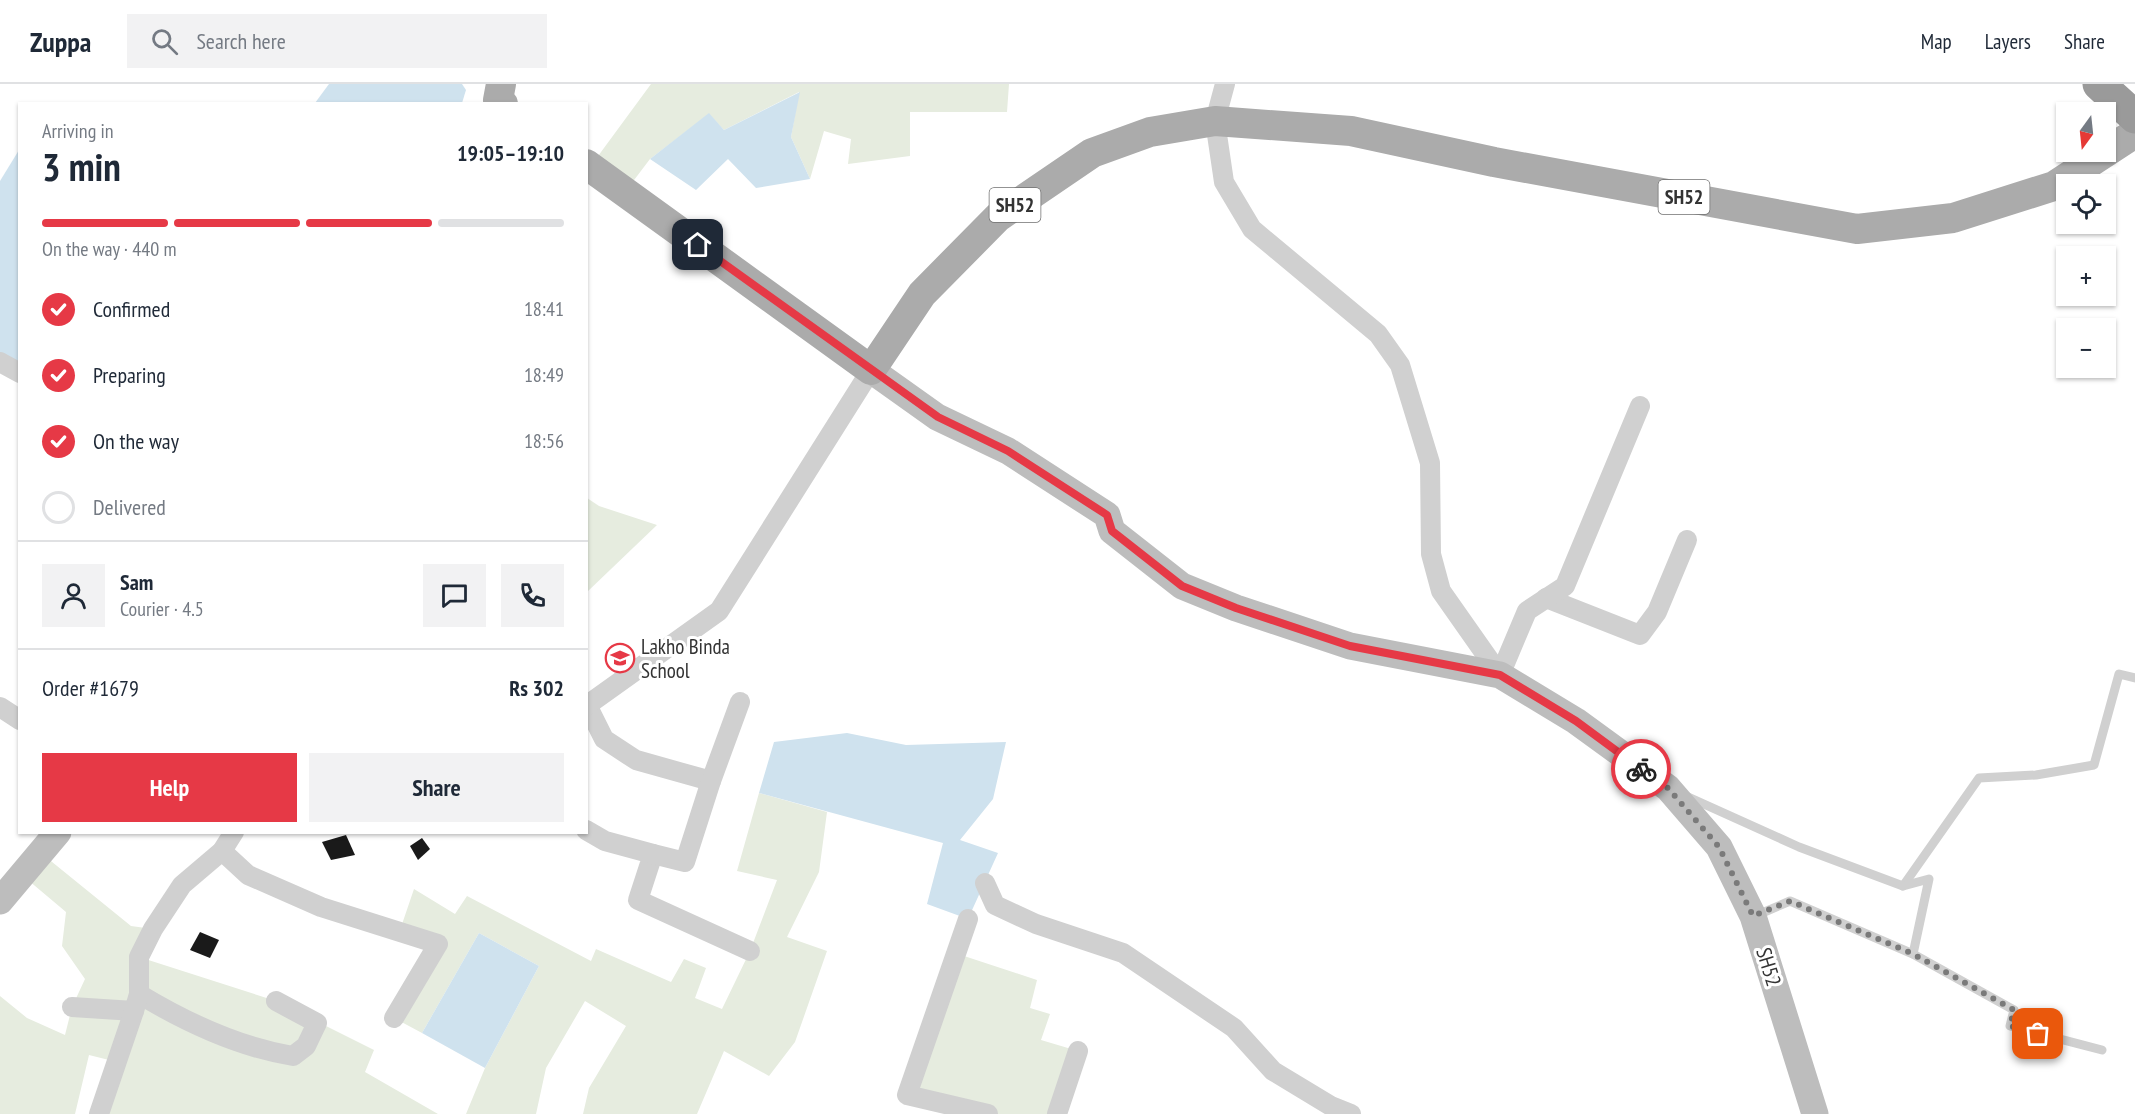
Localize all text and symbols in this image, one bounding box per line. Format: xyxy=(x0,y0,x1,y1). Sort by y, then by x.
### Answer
search box xyxy=(127,14,547,68)
text: Zuppa xyxy=(30,23,91,60)
icon: search xyxy=(148,25,181,58)
text: Search here xyxy=(196,27,286,55)
text: Map xyxy=(1921,28,1952,55)
text: Layers xyxy=(1985,28,2031,55)
text: Share xyxy=(2064,28,2105,55)
north arrow xyxy=(2056,102,2116,162)
map controls xyxy=(2056,102,2116,378)
text: Arriving in xyxy=(42,118,114,144)
text: 19:05–19:10 xyxy=(457,139,564,167)
text: 3 min xyxy=(42,141,121,192)
button: locate xyxy=(2056,174,2116,234)
road number: SH52 xyxy=(1658,180,1710,214)
road number: SH52 xyxy=(990,188,1040,222)
pin xyxy=(672,219,723,270)
icon: home xyxy=(681,228,714,261)
text: On the way · 440 m xyxy=(42,236,177,262)
button: + xyxy=(2056,246,2116,306)
icon: check xyxy=(42,293,75,326)
text: Confirmed xyxy=(93,295,170,323)
text: 18:41 xyxy=(524,296,564,322)
button: − xyxy=(2056,318,2116,378)
icon: check xyxy=(42,359,75,392)
text: Preparing xyxy=(93,361,166,389)
text: 18:49 xyxy=(524,362,564,388)
icon: check xyxy=(42,425,75,458)
text: On the way xyxy=(93,427,179,455)
text: 18:56 xyxy=(524,428,564,454)
text: Delivered xyxy=(93,493,166,521)
button: person xyxy=(42,564,105,627)
button: chat xyxy=(423,564,486,627)
button: phone xyxy=(501,564,564,627)
text: Sam xyxy=(120,568,153,596)
text: Courier · 4.5 xyxy=(120,596,204,622)
place label: Lakho Binda School xyxy=(641,633,730,684)
school or university icon: Lakho Binda School xyxy=(604,642,636,674)
text: Order #1679 xyxy=(42,674,139,702)
text: Rs 302 xyxy=(509,674,564,702)
courier xyxy=(1611,739,1671,799)
button: Help xyxy=(42,753,297,822)
button: Share xyxy=(309,753,564,822)
icon: bike xyxy=(1625,753,1658,786)
street label: SH52 xyxy=(1750,944,1788,990)
pin xyxy=(2012,1008,2063,1059)
icon: bag xyxy=(2021,1017,2054,1050)

